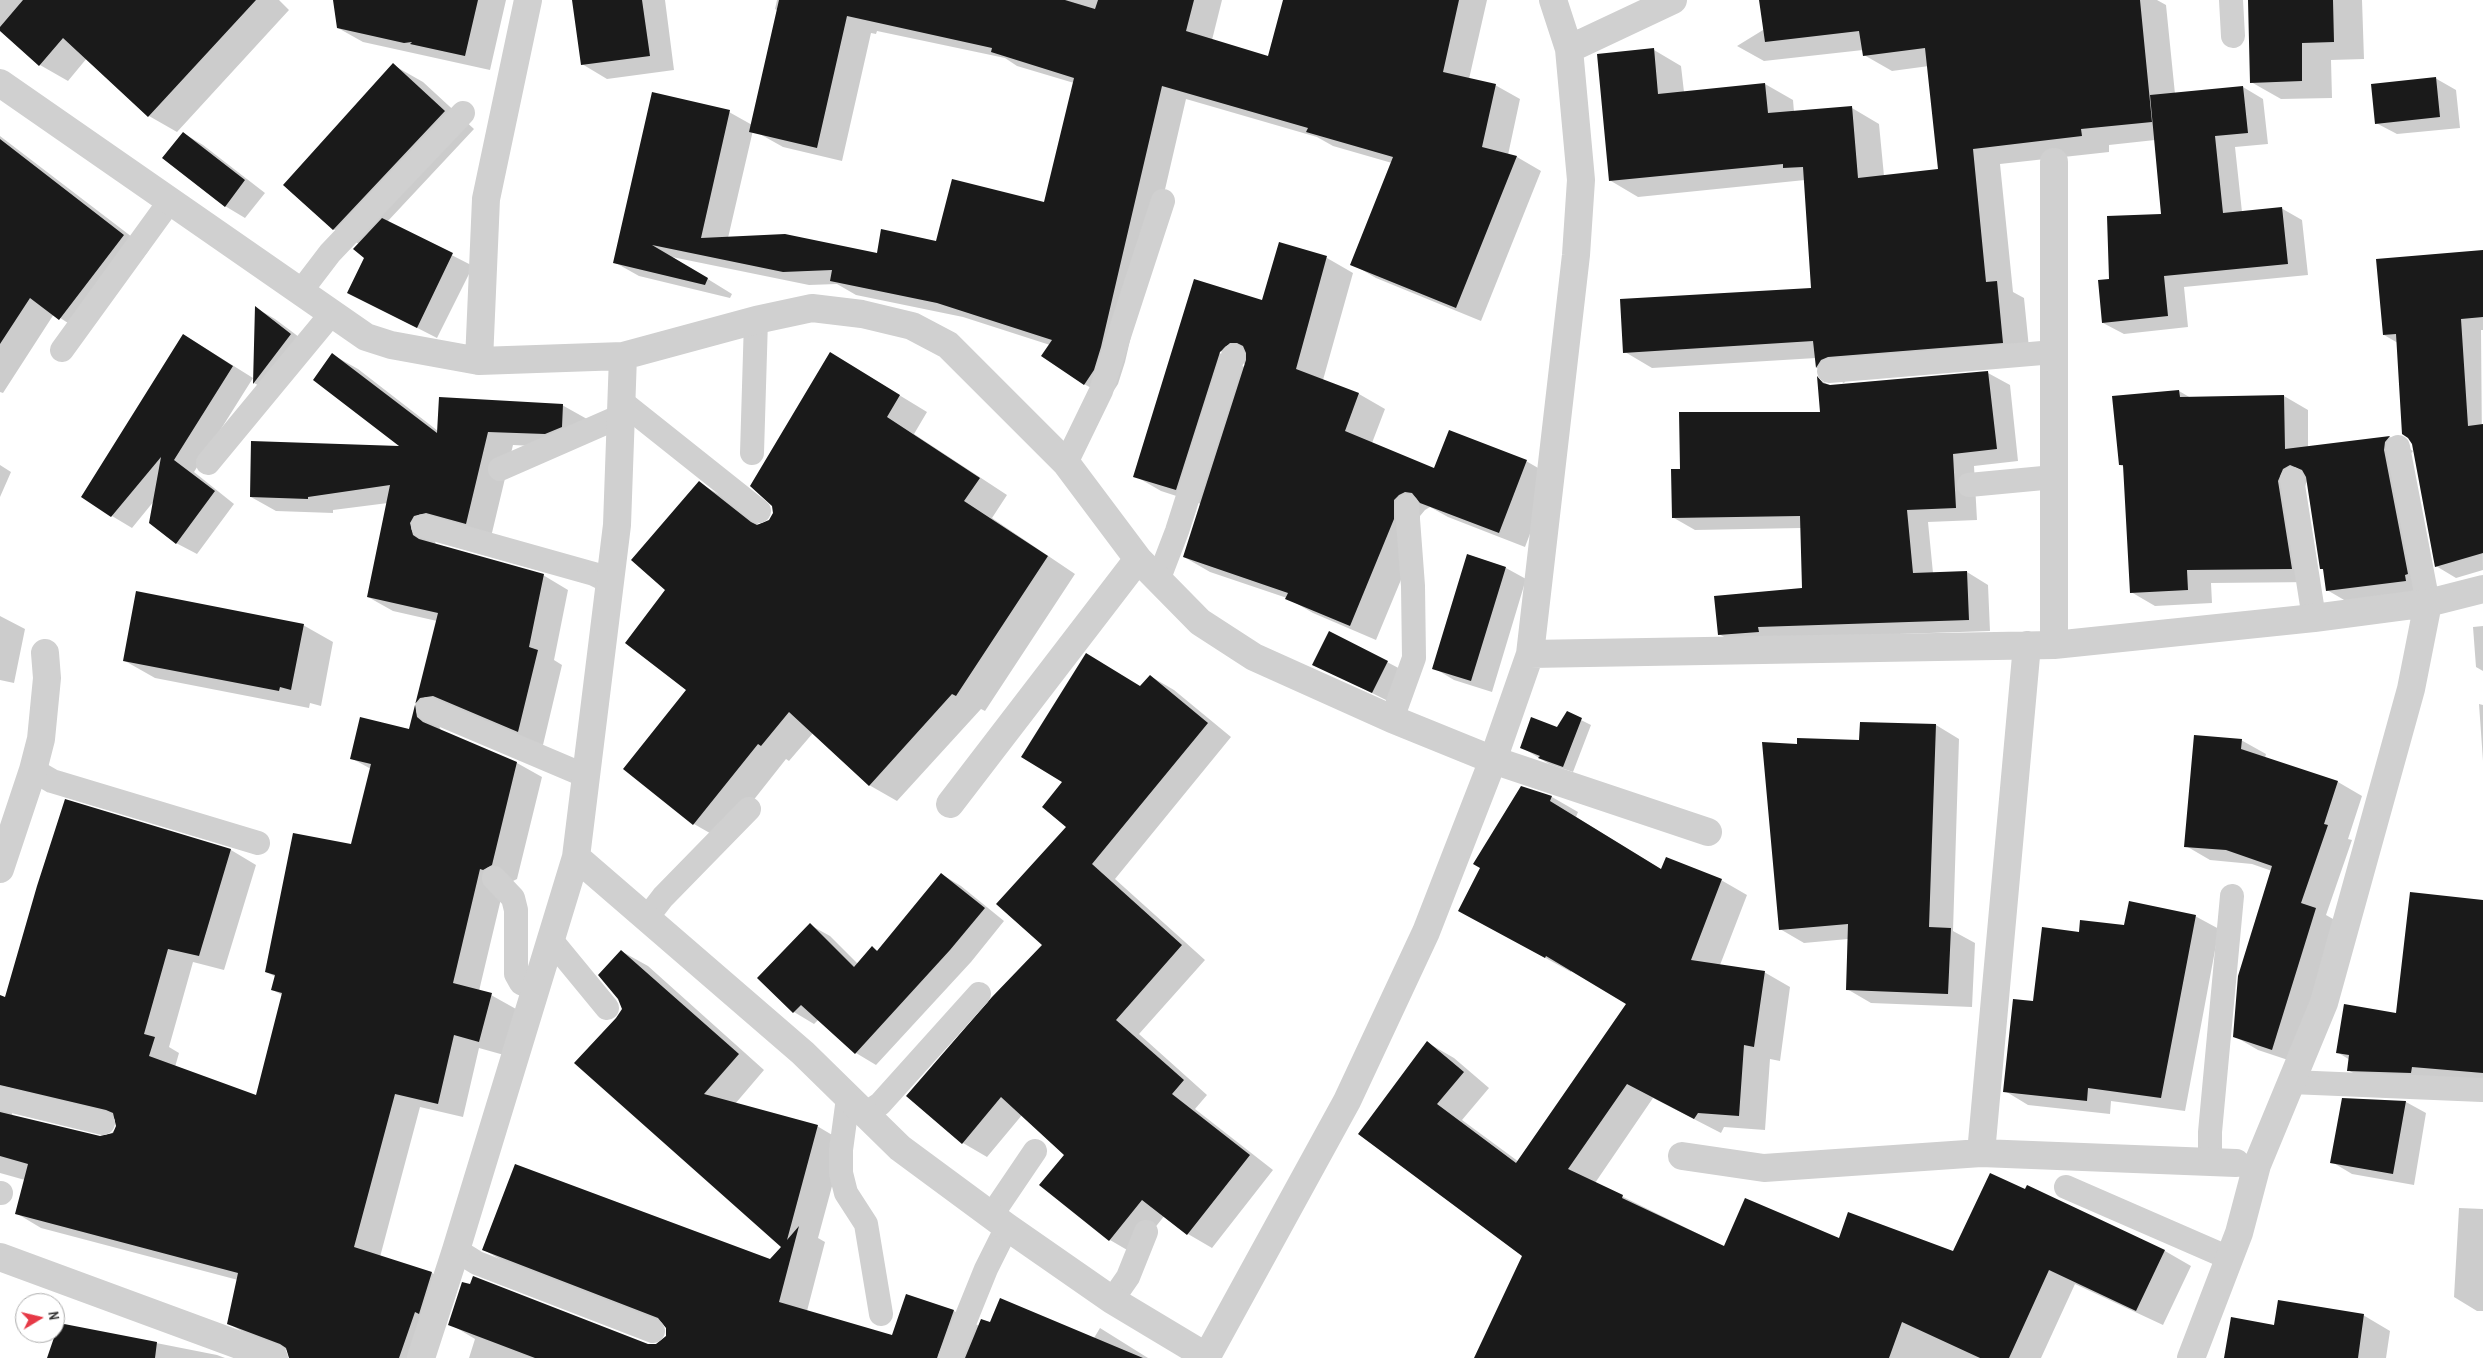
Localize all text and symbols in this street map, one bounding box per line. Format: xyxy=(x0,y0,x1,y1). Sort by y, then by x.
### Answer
north arrow xyxy=(15,1293,65,1343)
text: N xyxy=(44,1310,63,1321)

